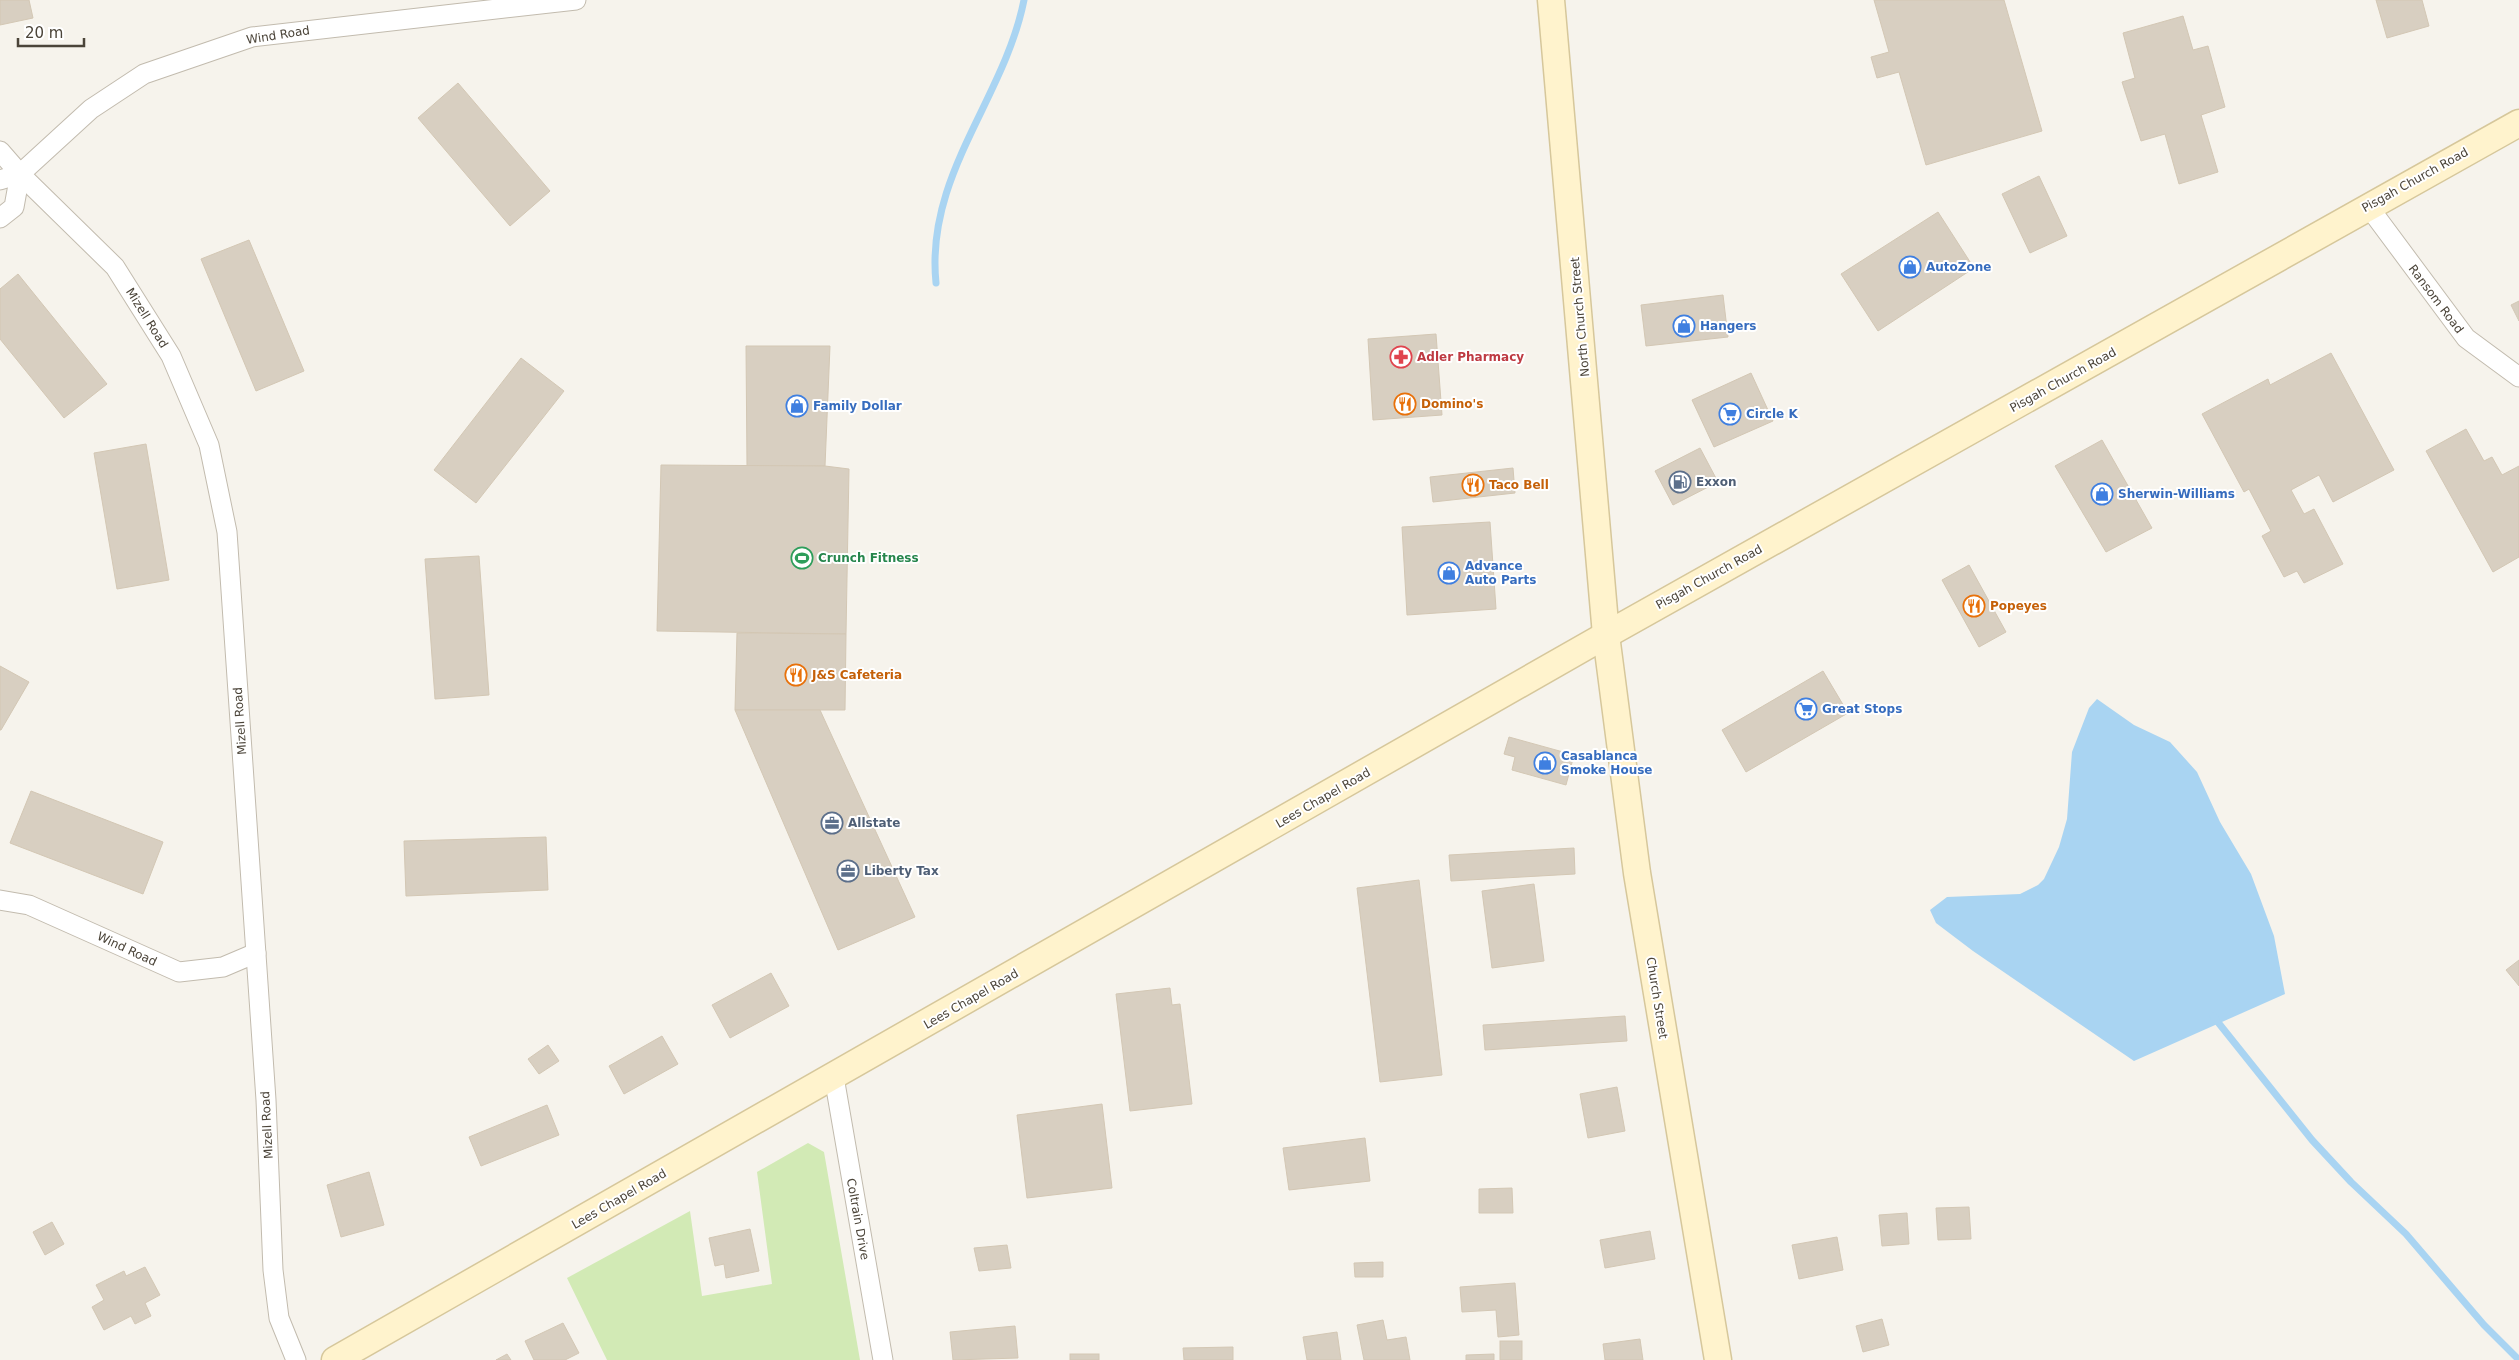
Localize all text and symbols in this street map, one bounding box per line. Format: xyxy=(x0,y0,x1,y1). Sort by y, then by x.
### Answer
scale bar xyxy=(18,15,84,47)
street label: Wind Road xyxy=(245,23,311,47)
text: 20 m xyxy=(25,24,63,42)
street label: Pisgah Church Road xyxy=(2359,145,2471,215)
shop icon: AutoZone xyxy=(1898,255,1922,279)
street label: North Church Street xyxy=(1568,256,1592,377)
place label: AutoZone xyxy=(1926,260,1991,274)
street label: Ransom Road xyxy=(2406,262,2466,336)
street label: Mizell Road xyxy=(123,285,171,351)
shop icon: Hangers xyxy=(1672,314,1696,338)
place label: Hangers xyxy=(1700,319,1756,333)
pharmacy icon: Adler Pharmacy xyxy=(1389,345,1413,369)
street label: Pisgah Church Road xyxy=(2007,345,2119,415)
place label: Adler Pharmacy xyxy=(1417,350,1524,364)
restaurant icon: Domino's xyxy=(1393,392,1417,416)
shop icon: Family Dollar xyxy=(785,394,809,418)
place label: Domino's xyxy=(1421,397,1483,411)
place label: Family Dollar xyxy=(813,399,902,413)
supermarket icon: Circle K xyxy=(1718,402,1742,426)
place label: Circle K xyxy=(1746,407,1798,421)
fuel station icon: Exxon xyxy=(1668,470,1692,494)
restaurant icon: Taco Bell xyxy=(1461,473,1485,497)
place label: Exxon xyxy=(1696,475,1736,489)
place label: Taco Bell xyxy=(1489,478,1549,492)
shop icon: Sherwin-Williams xyxy=(2090,482,2114,506)
place label: Sherwin-Williams xyxy=(2118,487,2235,501)
street label: Pisgah Church Road xyxy=(1653,542,1765,612)
sports icon: Crunch Fitness xyxy=(790,546,814,570)
place label: Crunch Fitness xyxy=(818,551,919,565)
place label: Advance Auto Parts xyxy=(1465,559,1536,587)
shop icon: Advance Auto Parts xyxy=(1437,561,1461,585)
restaurant icon: Popeyes xyxy=(1962,594,1986,618)
place label: Popeyes xyxy=(1990,599,2047,613)
restaurant icon: J&S Cafeteria xyxy=(784,663,808,687)
place label: J&S Cafeteria xyxy=(811,668,902,682)
street label: Mizell Road xyxy=(231,687,249,755)
supermarket icon: Great Stops xyxy=(1794,697,1818,721)
place label: Great Stops xyxy=(1822,702,1902,716)
place label: Casablanca Smoke House xyxy=(1561,749,1652,777)
shop icon: Casablanca Smoke House xyxy=(1533,751,1557,775)
street label: Lees Chapel Road xyxy=(1273,765,1373,831)
office icon: Allstate xyxy=(820,811,844,835)
place label: Allstate xyxy=(848,816,900,830)
office icon: Liberty Tax xyxy=(836,859,860,883)
place label: Liberty Tax xyxy=(864,864,939,878)
street label: Wind Road xyxy=(95,929,159,969)
street label: Church Street xyxy=(1644,956,1670,1040)
street label: Lees Chapel Road xyxy=(921,966,1021,1032)
street label: Mizell Road xyxy=(258,1091,276,1159)
street label: Lees Chapel Road xyxy=(569,1166,669,1232)
street label: Coltrain Drive xyxy=(844,1177,872,1261)

